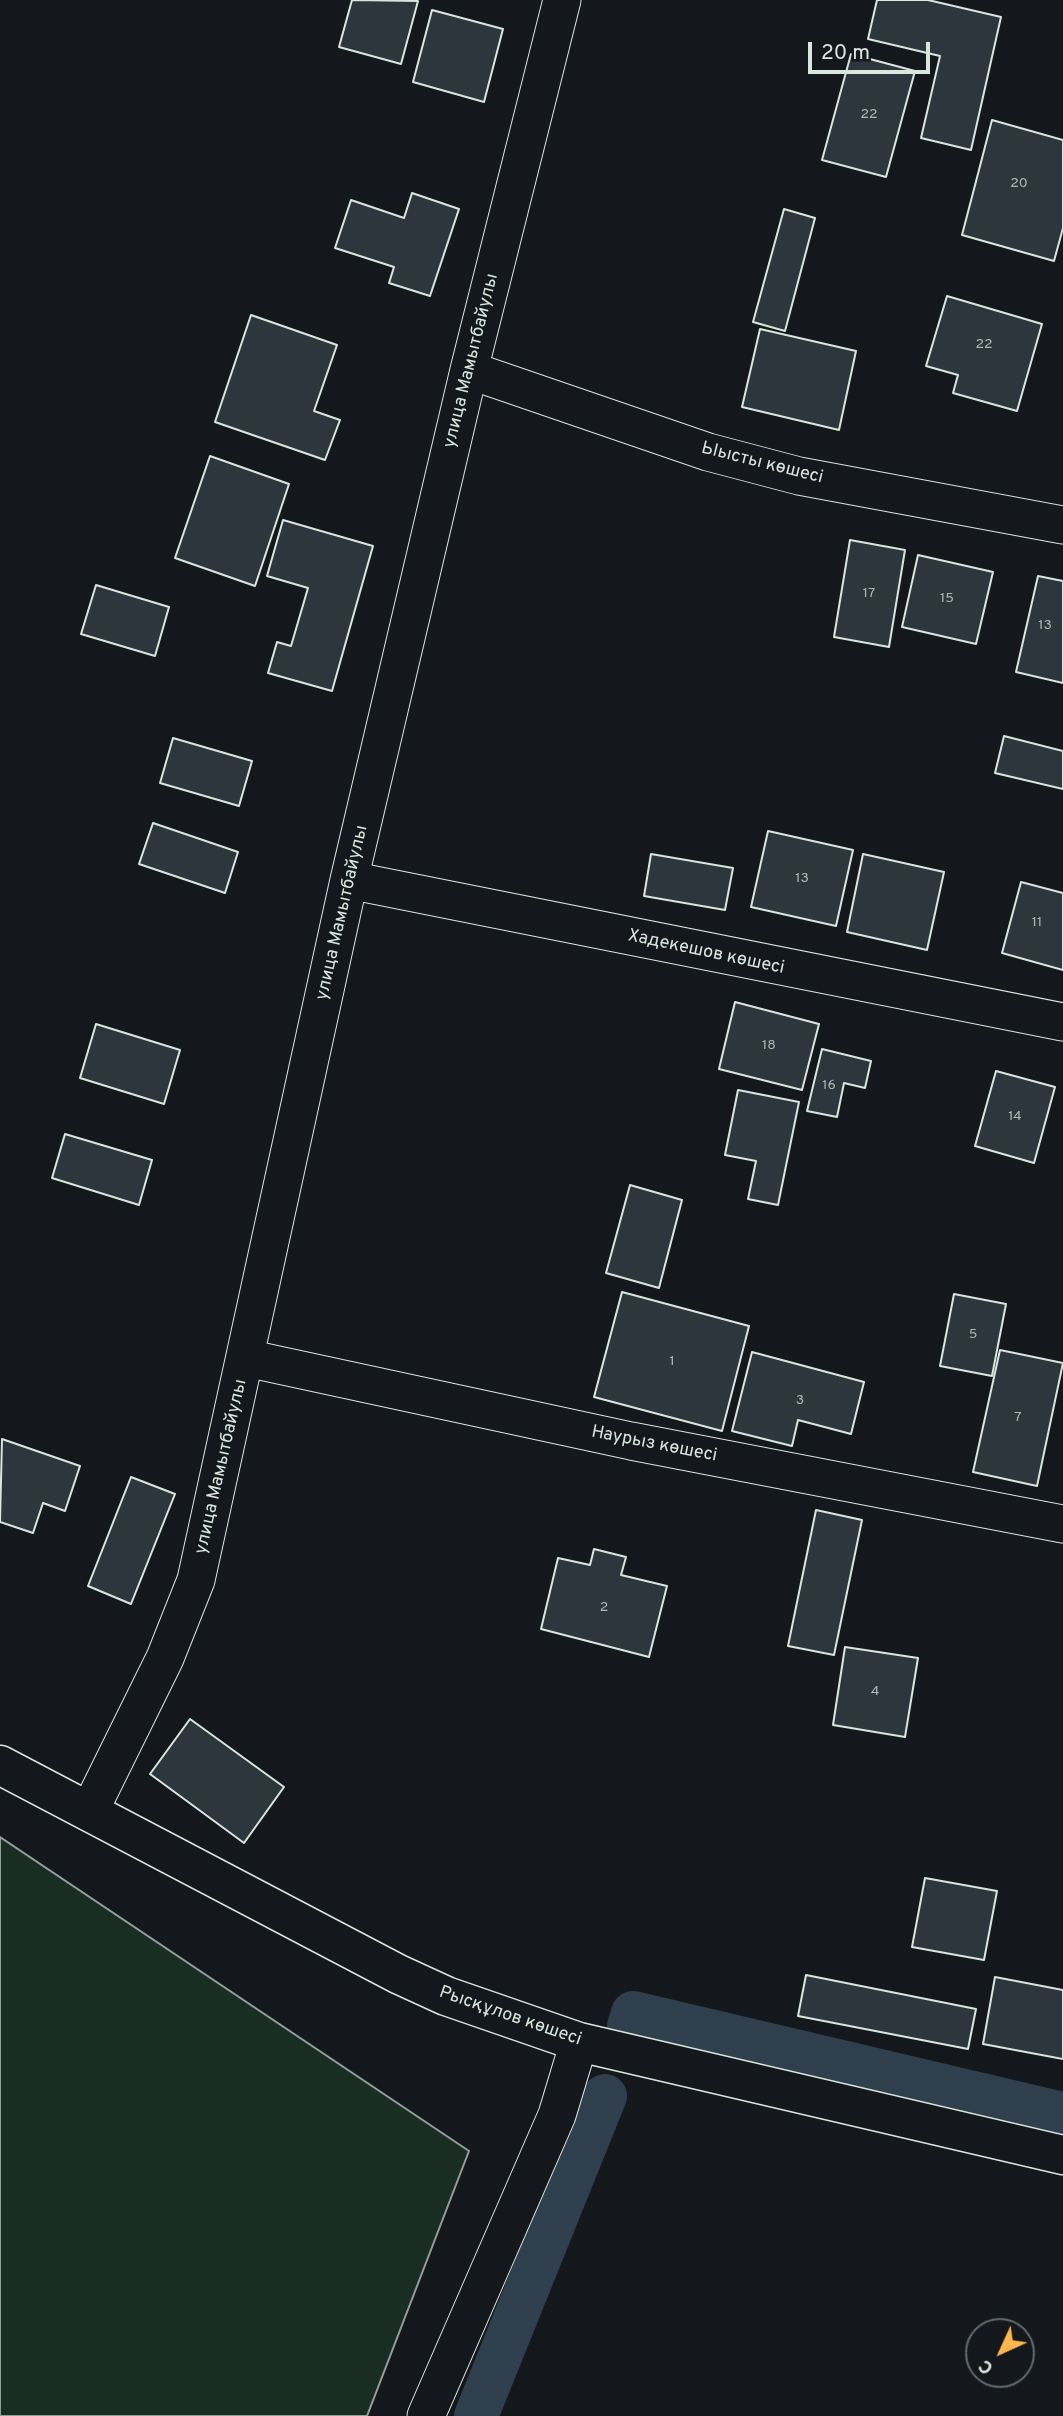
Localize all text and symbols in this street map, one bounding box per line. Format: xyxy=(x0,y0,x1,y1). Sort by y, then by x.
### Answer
scale bar xyxy=(811,28,934,72)
text: 20 m xyxy=(821,40,870,67)
house number: 22 xyxy=(860,107,878,123)
house number: 20 xyxy=(1010,176,1028,192)
street label: улица Мамытбайулы xyxy=(440,272,504,450)
house number: 22 xyxy=(975,337,993,353)
street label: Ыысты көшесі xyxy=(699,438,825,490)
house number: 17 xyxy=(863,586,875,602)
house number: 15 xyxy=(940,591,954,607)
house number: 13 xyxy=(1038,618,1052,634)
street label: улица Мамытбайулы xyxy=(312,823,374,1003)
house number: 13 xyxy=(795,871,809,887)
house number: 11 xyxy=(1032,915,1042,931)
street label: Хадекешов көшесі xyxy=(626,926,786,980)
house number: 18 xyxy=(762,1038,776,1054)
house number: 16 xyxy=(822,1078,836,1094)
house number: 14 xyxy=(1008,1109,1022,1125)
house number: 5 xyxy=(969,1327,977,1343)
house number: 1 xyxy=(669,1354,675,1370)
street label: улица Мамытбайулы xyxy=(191,1377,253,1557)
house number: 3 xyxy=(796,1393,804,1409)
house number: 7 xyxy=(1014,1410,1022,1426)
street label: Наурыз көшесі xyxy=(589,1422,719,1468)
house number: 2 xyxy=(600,1600,608,1616)
house number: 4 xyxy=(871,1684,879,1700)
street label: Рысқұлов көшесі xyxy=(436,1982,584,2052)
north arrow xyxy=(965,2318,1035,2388)
text: С xyxy=(974,2354,999,2379)

